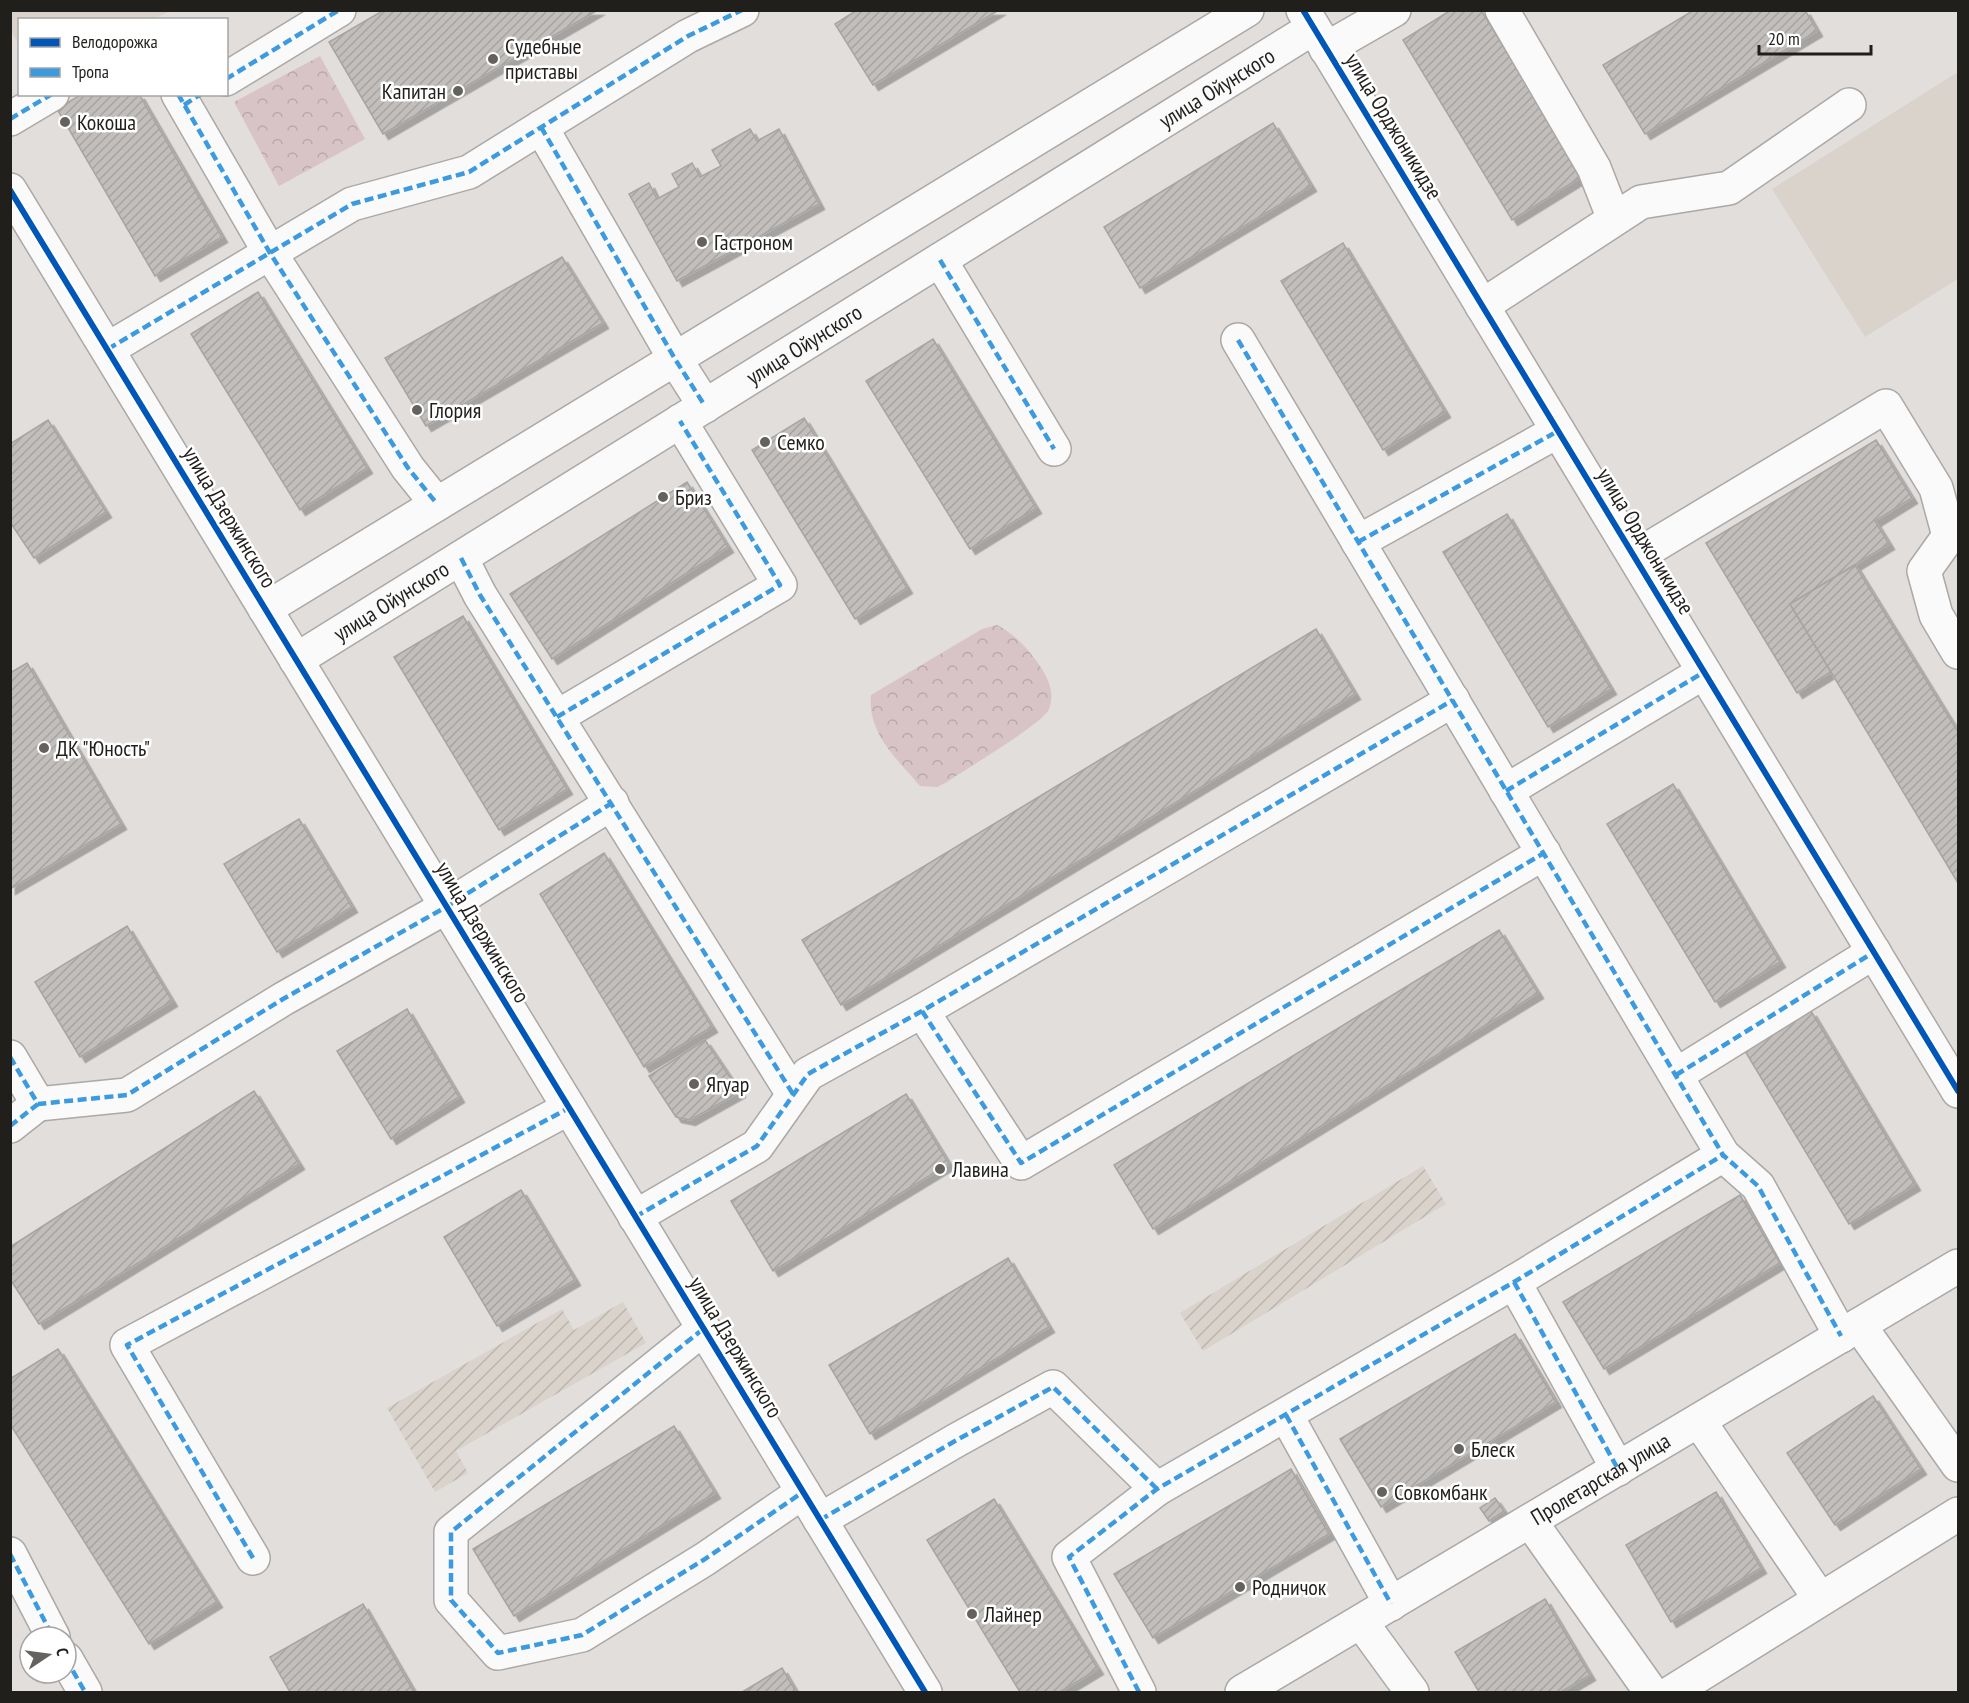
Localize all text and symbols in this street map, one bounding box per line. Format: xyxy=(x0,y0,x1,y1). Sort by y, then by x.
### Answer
legend xyxy=(18,18,228,96)
scale bar xyxy=(1759,18,1872,56)
text: 20 m xyxy=(1768,27,1800,50)
text: Велодорожка xyxy=(72,30,158,53)
place label: Судебные приставы xyxy=(505,32,582,85)
street label: улица Ойунского xyxy=(1154,41,1280,134)
street label: улица Орджоникидзе xyxy=(1339,48,1449,204)
marker: Судебные приставы xyxy=(486,52,500,66)
text: Тропа xyxy=(72,60,109,83)
place label: Капитан xyxy=(382,77,446,105)
marker: Капитан xyxy=(451,84,465,98)
place label: Кокоша xyxy=(77,108,136,136)
marker: Кокоша xyxy=(58,115,72,129)
place label: Гастроном xyxy=(714,228,793,256)
marker: Гастроном xyxy=(695,235,709,249)
street label: улица Ойунского xyxy=(741,298,867,391)
place label: Глория xyxy=(429,396,481,424)
marker: Глория xyxy=(410,403,424,417)
place label: Семко xyxy=(777,428,825,456)
marker: Семко xyxy=(758,435,772,449)
street label: улица Дзержинского xyxy=(177,441,283,593)
street label: улица Орджоникидзе xyxy=(1591,463,1701,619)
place label: Бриз xyxy=(675,483,712,511)
marker: Бриз xyxy=(656,490,670,504)
street label: улица Ойунского xyxy=(328,554,454,647)
place label: ДК "Юность" xyxy=(56,734,150,762)
marker: ДК "Юность" xyxy=(37,741,51,755)
street label: улица Дзержинского xyxy=(430,856,536,1008)
place label: Ягуар xyxy=(706,1070,749,1098)
marker: Ягуар xyxy=(687,1077,701,1091)
place label: Лавина xyxy=(951,1155,1009,1183)
marker: Лавина xyxy=(933,1162,947,1176)
street label: улица Дзержинского xyxy=(683,1271,789,1423)
street label: Пролетарская улица xyxy=(1525,1426,1675,1531)
place label: Блеск xyxy=(1471,1435,1515,1463)
marker: Блеск xyxy=(1452,1442,1466,1456)
place label: Совкомбанк xyxy=(1394,1478,1488,1506)
marker: Совкомбанк xyxy=(1375,1485,1389,1499)
place label: Родничок xyxy=(1252,1573,1327,1601)
marker: Родничок xyxy=(1233,1580,1247,1594)
place label: Лайнер xyxy=(983,1600,1042,1628)
marker: Лайнер xyxy=(965,1607,979,1621)
north arrow xyxy=(18,1625,78,1685)
text: С xyxy=(52,1646,73,1658)

